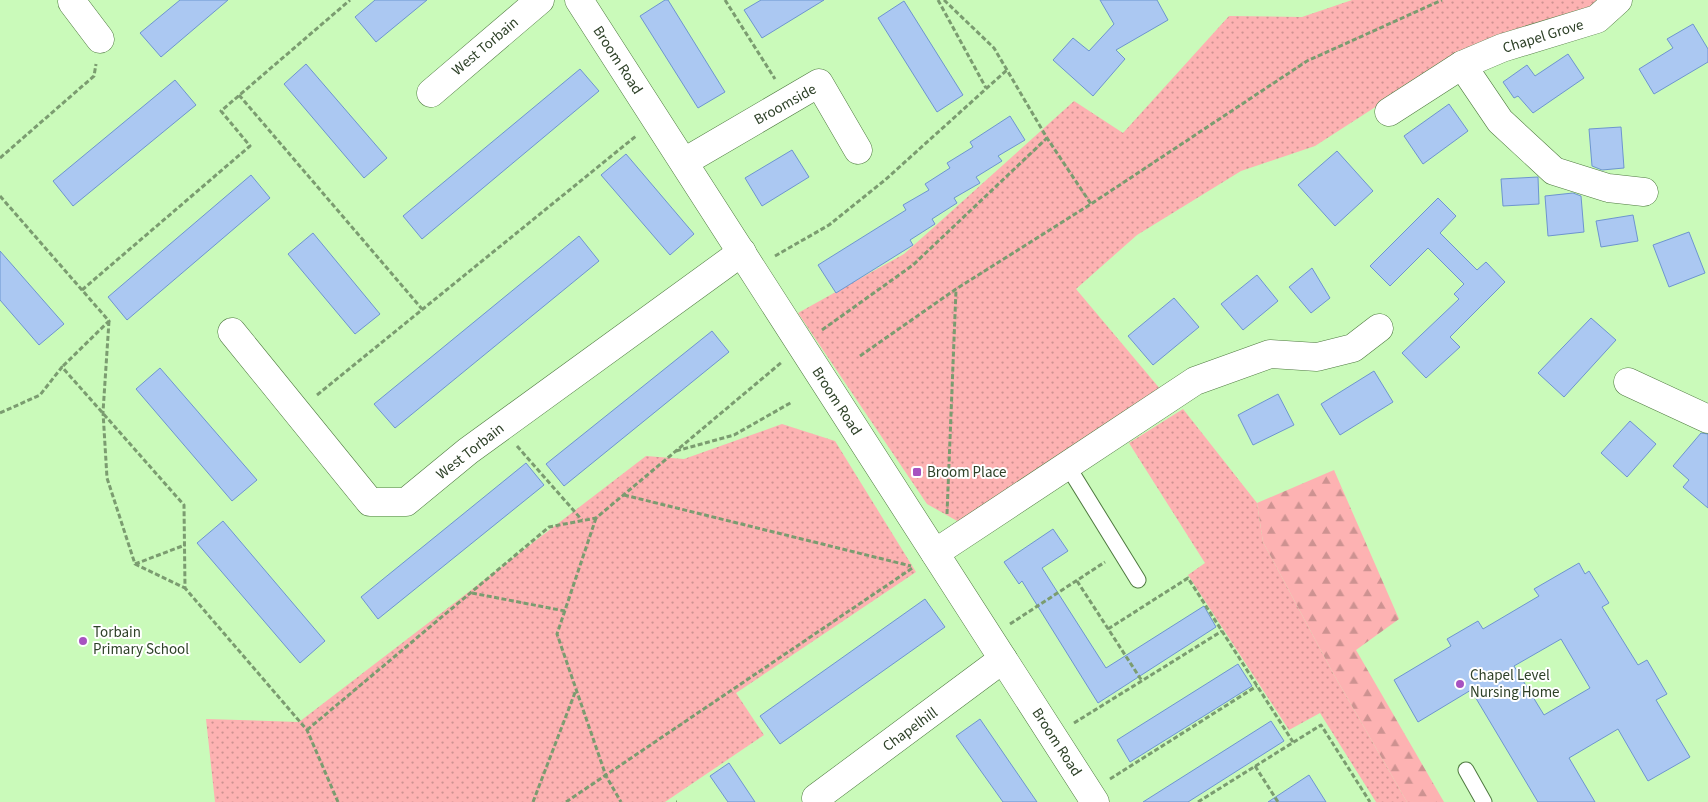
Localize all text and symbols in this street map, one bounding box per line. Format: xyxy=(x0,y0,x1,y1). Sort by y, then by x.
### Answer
street label: West Torbain xyxy=(447,12,523,81)
street label: Chapel Grove xyxy=(1500,14,1586,59)
street label: Broom Road xyxy=(588,22,648,99)
street label: Broomside xyxy=(750,79,820,130)
street label: Broom Road xyxy=(807,363,867,440)
street label: West Torbain xyxy=(432,418,509,485)
place label: Broom Place xyxy=(927,462,1006,483)
marker: Broom Place xyxy=(911,466,923,478)
place label: Torbain Primary School xyxy=(93,622,189,660)
marker: Torbain Primary School xyxy=(77,635,89,647)
place label: Chapel Level Nursing Home xyxy=(1470,665,1560,703)
marker: Chapel Level Nursing Home xyxy=(1454,678,1466,690)
street label: Chapelhill xyxy=(878,702,942,757)
street label: Broom Road xyxy=(1027,704,1087,781)

